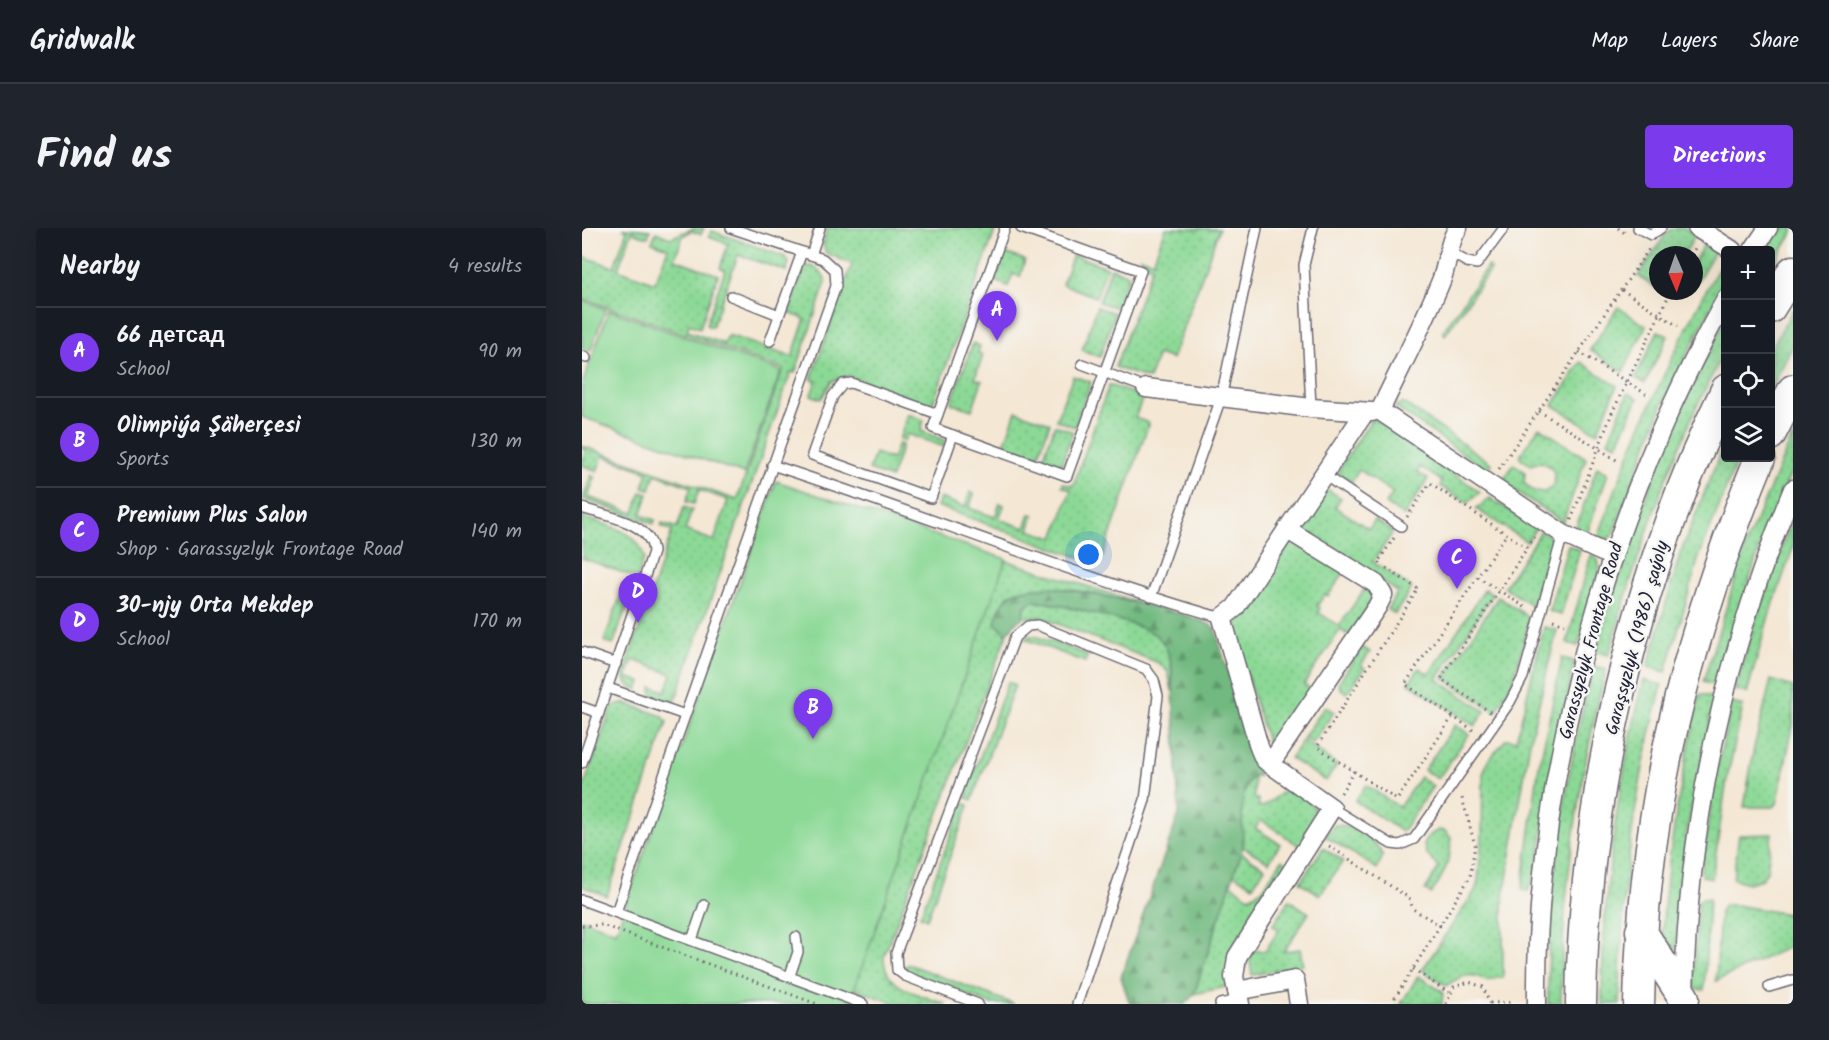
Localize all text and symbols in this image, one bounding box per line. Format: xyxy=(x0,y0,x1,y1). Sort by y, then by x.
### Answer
text: Gridwalk xyxy=(30,19,135,64)
text: Map xyxy=(1591,25,1628,58)
text: Layers xyxy=(1661,25,1717,58)
text: Share xyxy=(1750,25,1799,58)
text: Find us xyxy=(36,123,172,190)
button: Directions xyxy=(1645,125,1793,188)
text: Nearby xyxy=(60,246,140,288)
north arrow xyxy=(1649,246,1703,300)
map controls xyxy=(1721,246,1775,462)
button: + xyxy=(1721,246,1775,300)
text: 4 results xyxy=(448,251,522,283)
pin: A xyxy=(978,291,1016,341)
button: − xyxy=(1721,300,1775,354)
text: 66 детсад xyxy=(117,319,224,354)
text: A xyxy=(73,336,86,368)
text: 90 m xyxy=(478,336,522,368)
text: School xyxy=(117,354,170,386)
button: locate xyxy=(1721,354,1775,408)
button: layers xyxy=(1721,408,1775,462)
text: Olimpiýa Şäherçesi xyxy=(117,409,301,444)
text: B xyxy=(73,426,86,458)
text: 130 m xyxy=(470,426,522,458)
text: Sports xyxy=(117,444,169,476)
text: Premium Plus Salon xyxy=(117,499,308,534)
text: C xyxy=(73,516,86,548)
text: 140 m xyxy=(471,516,522,548)
text: Shop · Garassyzlyk Frontage Road xyxy=(117,534,403,566)
street label: Garaşsyzlyk (1986) şaýoly xyxy=(1598,537,1678,738)
street label: Garassyzlyk Frontage Road xyxy=(1552,538,1632,743)
your location xyxy=(1074,540,1103,569)
pin: C xyxy=(1438,540,1476,589)
pin: D xyxy=(618,574,658,623)
text: 30-njy Orta Mekdep xyxy=(117,589,314,624)
text: D xyxy=(73,606,86,638)
text: 170 m xyxy=(473,606,522,638)
text: School xyxy=(117,624,170,656)
pin: B xyxy=(794,690,832,739)

